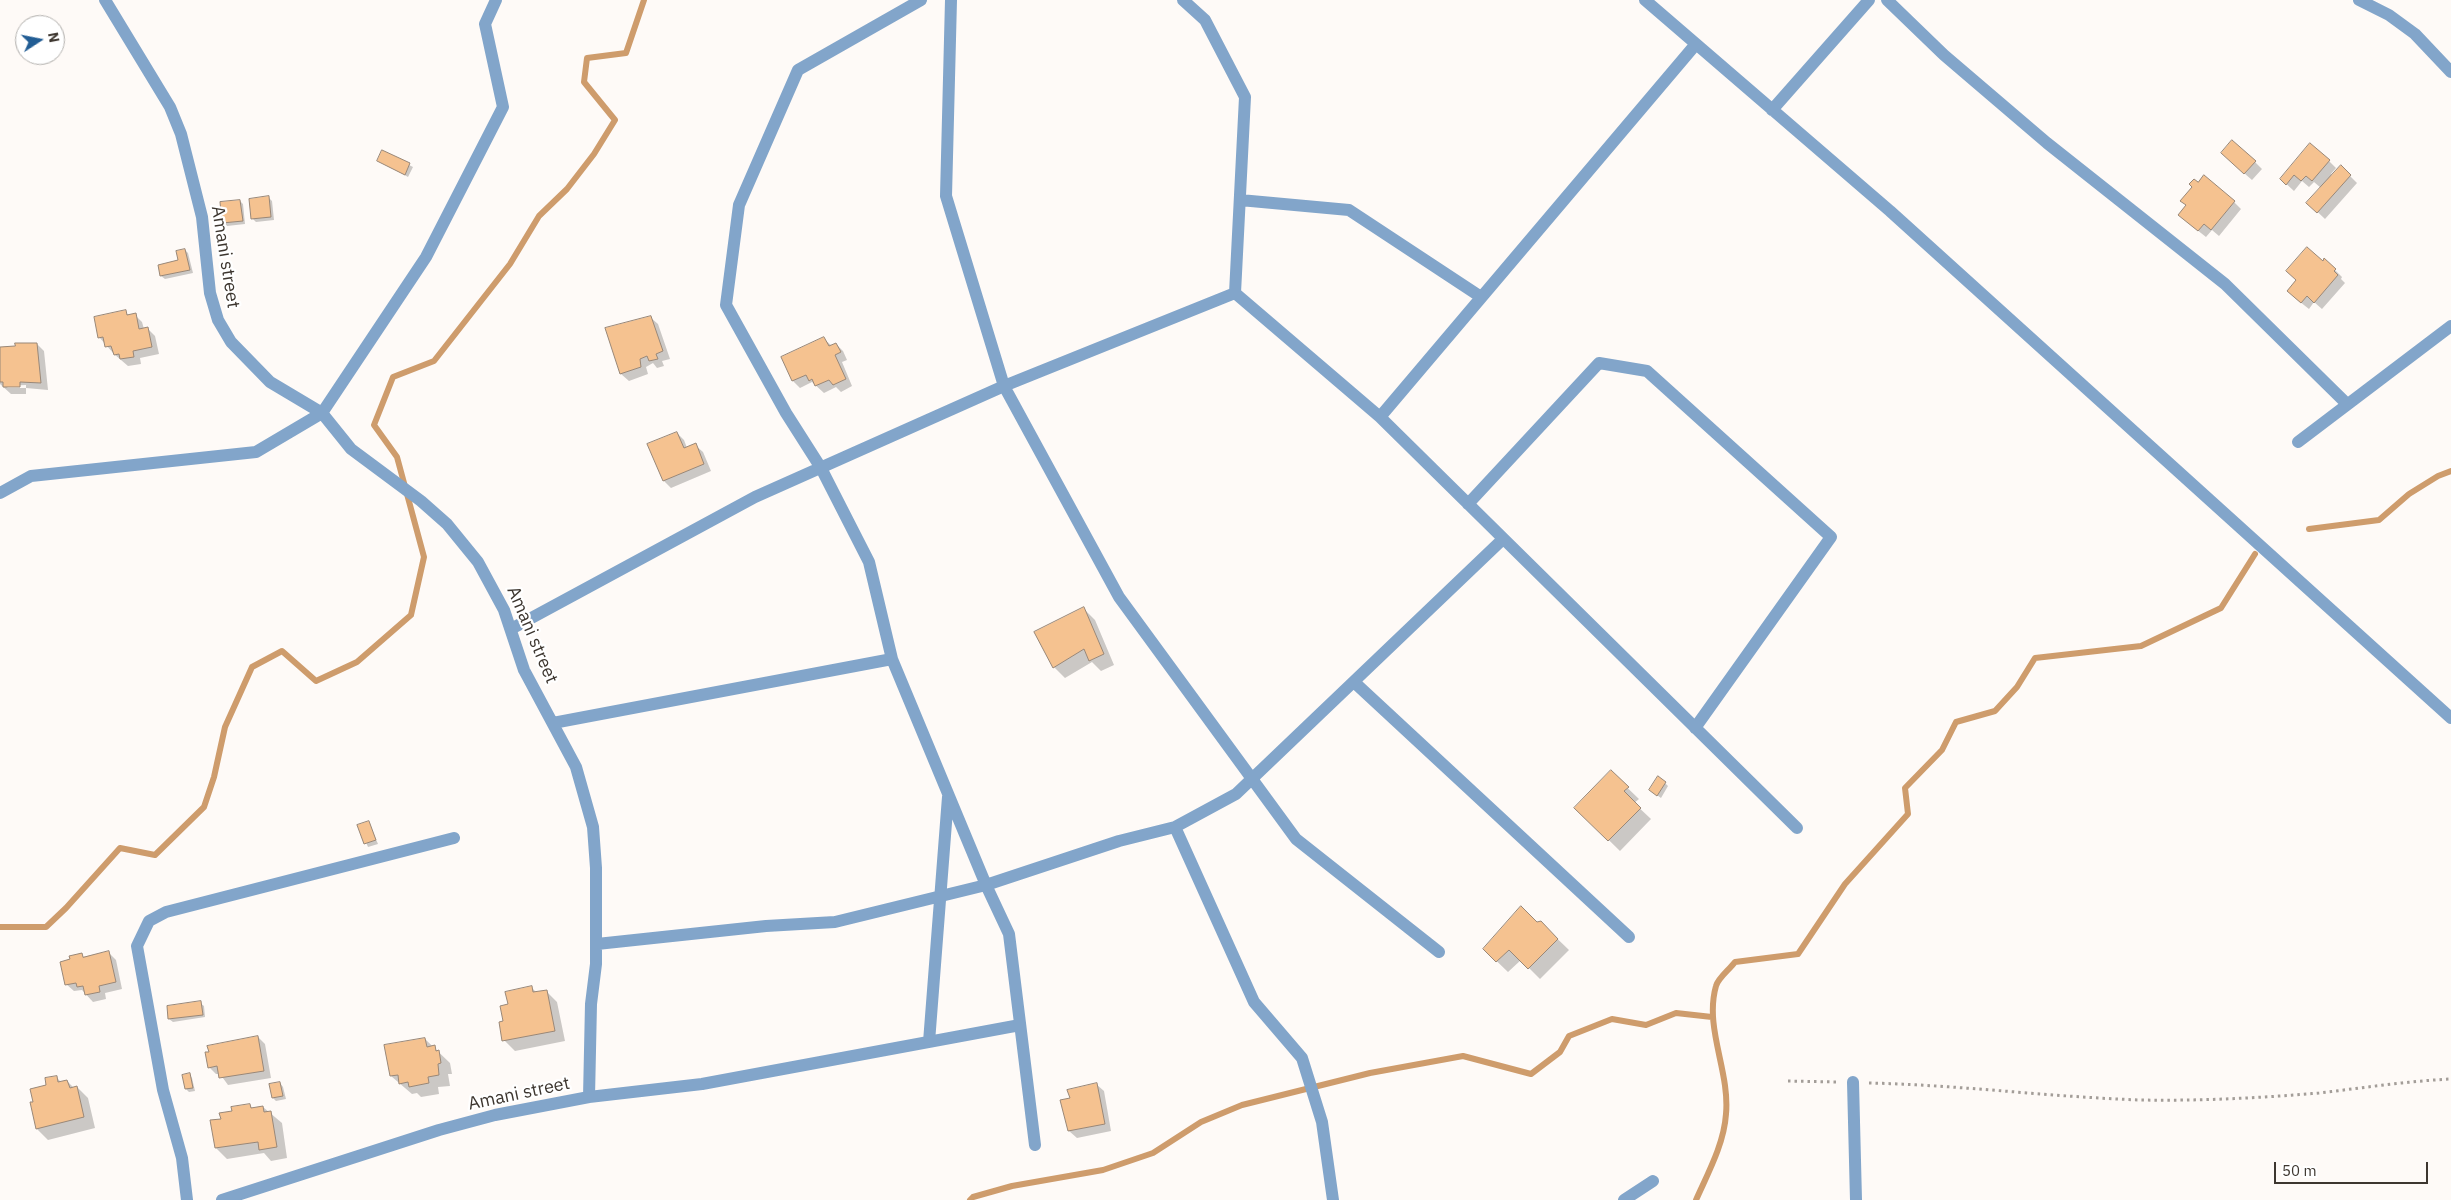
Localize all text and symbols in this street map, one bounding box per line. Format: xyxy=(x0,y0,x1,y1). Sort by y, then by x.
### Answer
north arrow xyxy=(15,15,65,65)
text: N xyxy=(44,31,64,44)
street label: Amani street xyxy=(206,204,244,310)
street label: Amani street xyxy=(502,583,562,687)
street label: Amani street xyxy=(466,1073,572,1115)
scale bar xyxy=(2276,1152,2430,1184)
text: 50 m xyxy=(2282,1161,2317,1180)

